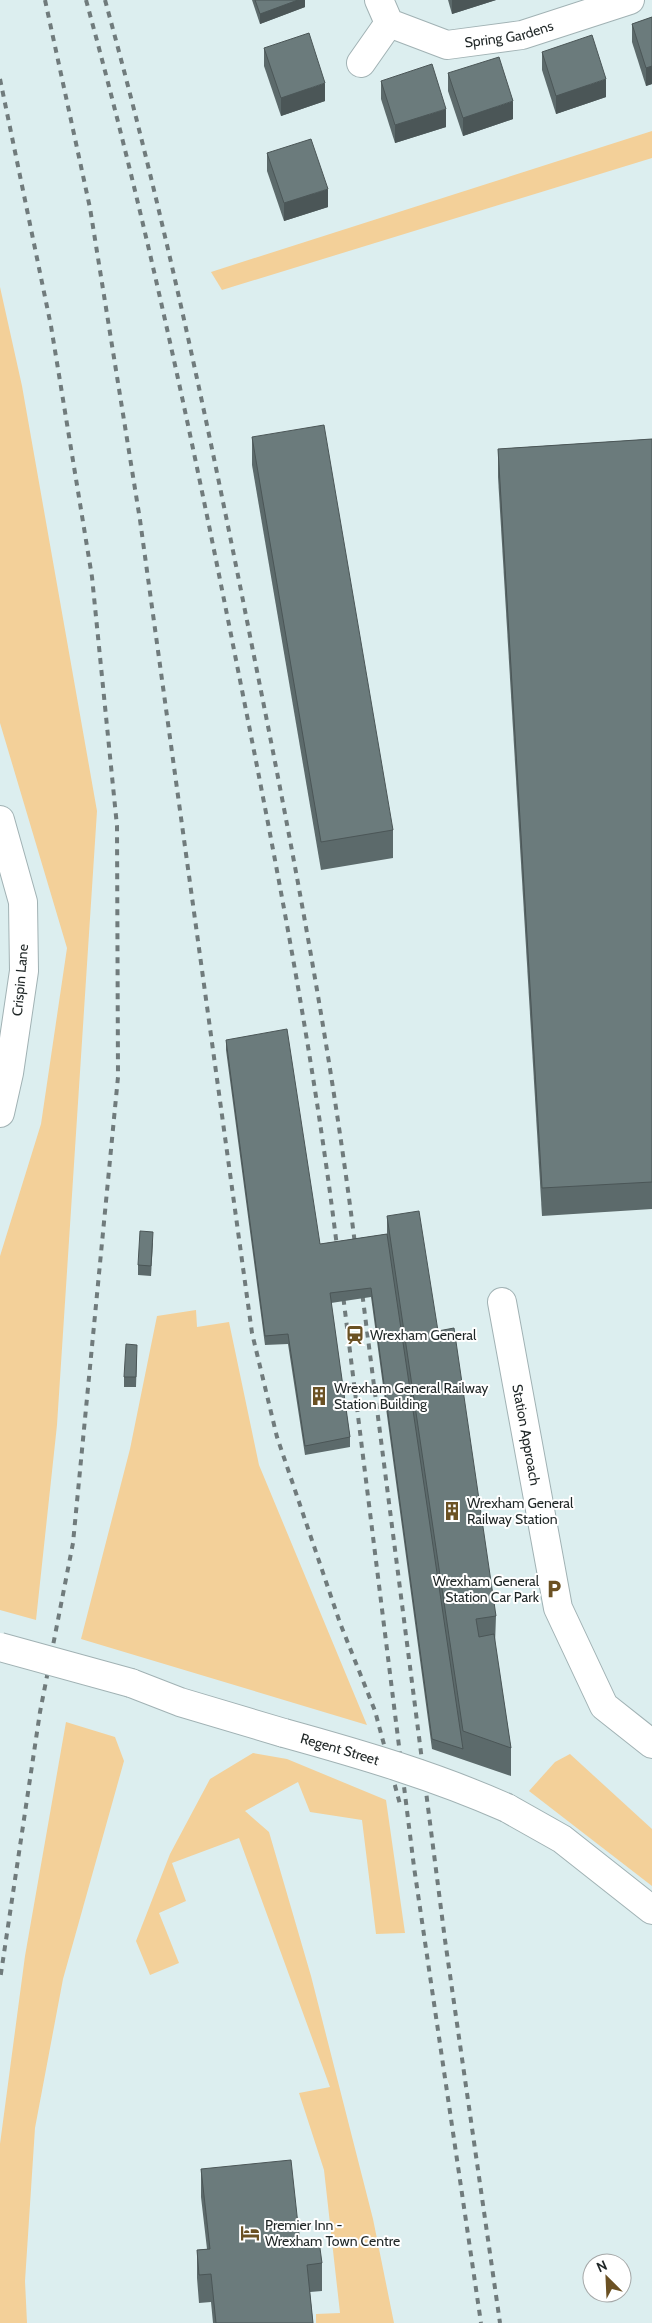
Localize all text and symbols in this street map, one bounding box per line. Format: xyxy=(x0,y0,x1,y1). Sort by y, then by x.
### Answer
street label: Spring Gardens xyxy=(463,16,556,52)
street label: Crispin Lane xyxy=(8,943,32,1017)
station icon: Wrexham General xyxy=(344,1324,366,1346)
place label: Wrexham General xyxy=(370,1326,477,1344)
place label: Wrexham General Railway Station Building xyxy=(334,1379,488,1413)
street label: Station Approach xyxy=(508,1383,544,1487)
building icon: Wrexham General Railway Station Building xyxy=(308,1385,330,1407)
place label: Wrexham General Railway Station xyxy=(467,1494,574,1528)
building icon: Wrexham General Railway Station xyxy=(441,1500,463,1522)
place label: Wrexham General Station Car Park xyxy=(433,1572,540,1606)
parking icon: Wrexham General Station Car Park xyxy=(543,1578,565,1600)
street label: Regent Street xyxy=(298,1729,382,1769)
place label: Premier Inn - Wrexham Town Centre xyxy=(265,2216,400,2250)
hotel icon: Premier Inn - Wrexham Town Centre xyxy=(239,2222,261,2244)
north arrow xyxy=(582,2253,632,2303)
text: N xyxy=(594,2256,610,2276)

